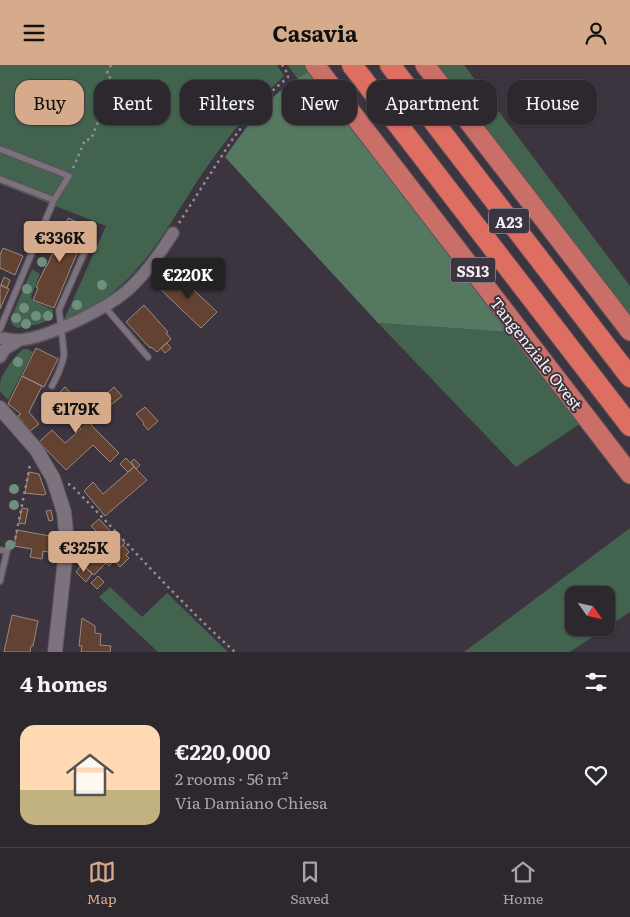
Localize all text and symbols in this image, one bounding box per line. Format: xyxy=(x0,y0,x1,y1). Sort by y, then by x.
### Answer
text: Casavia xyxy=(272,16,358,49)
icon: menu xyxy=(20,19,48,47)
icon: person xyxy=(582,19,610,47)
chip: Buy xyxy=(15,80,84,125)
chip: Rent xyxy=(94,80,170,125)
chip: Filters xyxy=(180,80,272,125)
chip: New xyxy=(282,80,357,125)
chip: Apartment xyxy=(367,80,497,125)
chip: House xyxy=(507,80,597,125)
road number: A23 xyxy=(489,209,529,233)
pin: €336K xyxy=(25,221,95,263)
text: €336K xyxy=(35,225,85,249)
pin: €220K xyxy=(153,257,223,300)
road number: SS13 xyxy=(450,257,496,283)
text: €220K xyxy=(163,262,213,286)
street label: Tangenziale Ovest xyxy=(485,291,589,415)
pin: €179K xyxy=(41,391,111,434)
text: €179K xyxy=(52,396,100,420)
pin: €325K xyxy=(49,531,119,573)
text: €325K xyxy=(59,535,109,559)
north arrow xyxy=(565,586,615,636)
map controls xyxy=(565,586,615,636)
text: 4 homes xyxy=(20,667,107,698)
icon: filters xyxy=(582,668,610,696)
text: €220,000 xyxy=(175,735,271,766)
icon: home xyxy=(60,745,120,805)
icon: heart xyxy=(582,761,610,789)
text: 2 rooms · 56 m² xyxy=(175,766,288,790)
text: Via Damiano Chiesa xyxy=(175,790,328,814)
tab: Map xyxy=(87,858,117,908)
tab: Saved xyxy=(290,858,329,908)
tab: Home xyxy=(503,858,543,908)

